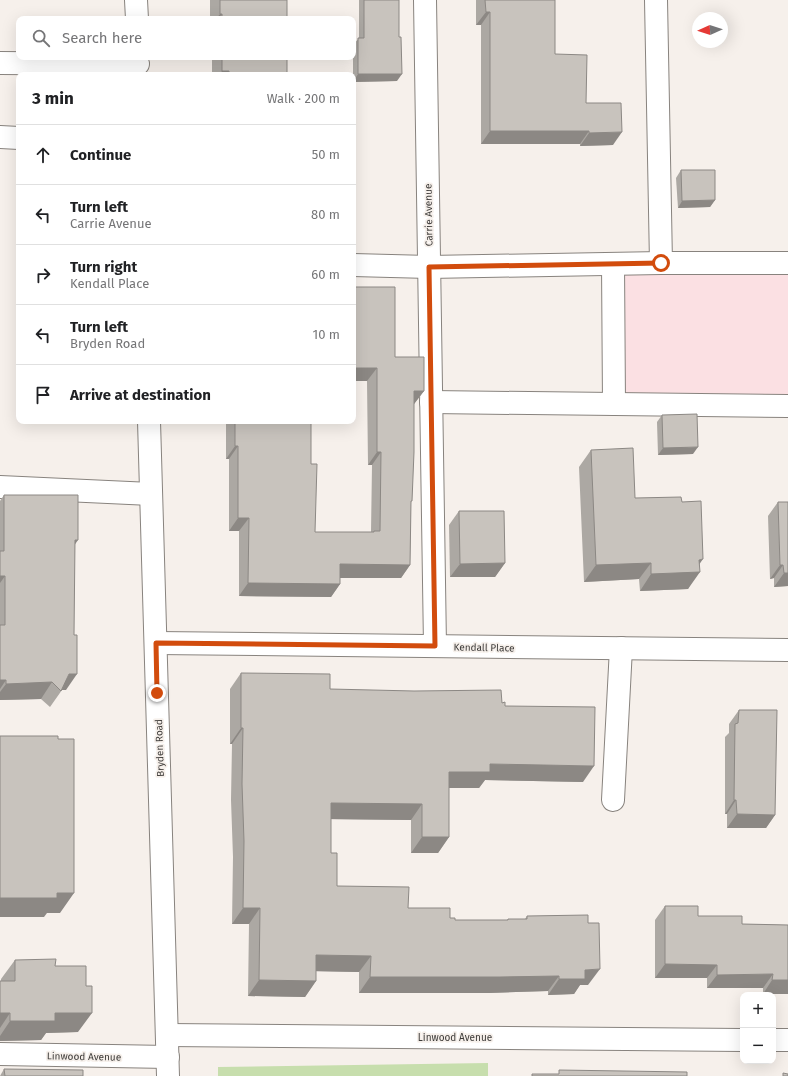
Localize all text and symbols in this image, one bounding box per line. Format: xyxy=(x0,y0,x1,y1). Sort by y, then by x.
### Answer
north arrow xyxy=(692,12,728,48)
search box xyxy=(16,16,356,60)
icon: search xyxy=(30,27,52,49)
text: Search here xyxy=(62,29,142,47)
text: 3 min xyxy=(32,88,74,109)
text: Walk · 200 m xyxy=(267,91,340,106)
icon: ahead xyxy=(32,144,54,166)
text: Continue xyxy=(70,146,131,164)
text: 50 m xyxy=(312,147,340,162)
street label: Carrie Avenue xyxy=(422,183,436,246)
text: Turn left xyxy=(70,198,128,216)
icon: left xyxy=(32,204,54,226)
text: 80 m xyxy=(311,207,340,222)
text: Carrie Avenue xyxy=(70,216,152,231)
route start xyxy=(652,254,670,272)
text: Turn right xyxy=(70,258,137,276)
icon: right xyxy=(32,264,54,286)
text: 60 m xyxy=(311,267,340,282)
text: Kendall Place xyxy=(70,276,149,291)
text: Turn left xyxy=(70,318,128,336)
icon: left xyxy=(32,324,54,346)
text: 10 m xyxy=(313,327,340,342)
text: Bryden Road xyxy=(70,336,145,351)
icon: arrive xyxy=(32,384,54,406)
text: Arrive at destination xyxy=(70,386,211,404)
street label: Kendall Place xyxy=(453,641,515,655)
route end xyxy=(148,684,166,702)
street label: Bryden Road xyxy=(153,719,167,777)
map controls xyxy=(740,992,776,1064)
button: + xyxy=(740,992,776,1028)
button: − xyxy=(740,1028,776,1064)
street label: Linwood Avenue xyxy=(418,1032,492,1044)
street label: Linwood Avenue xyxy=(47,1050,121,1064)

